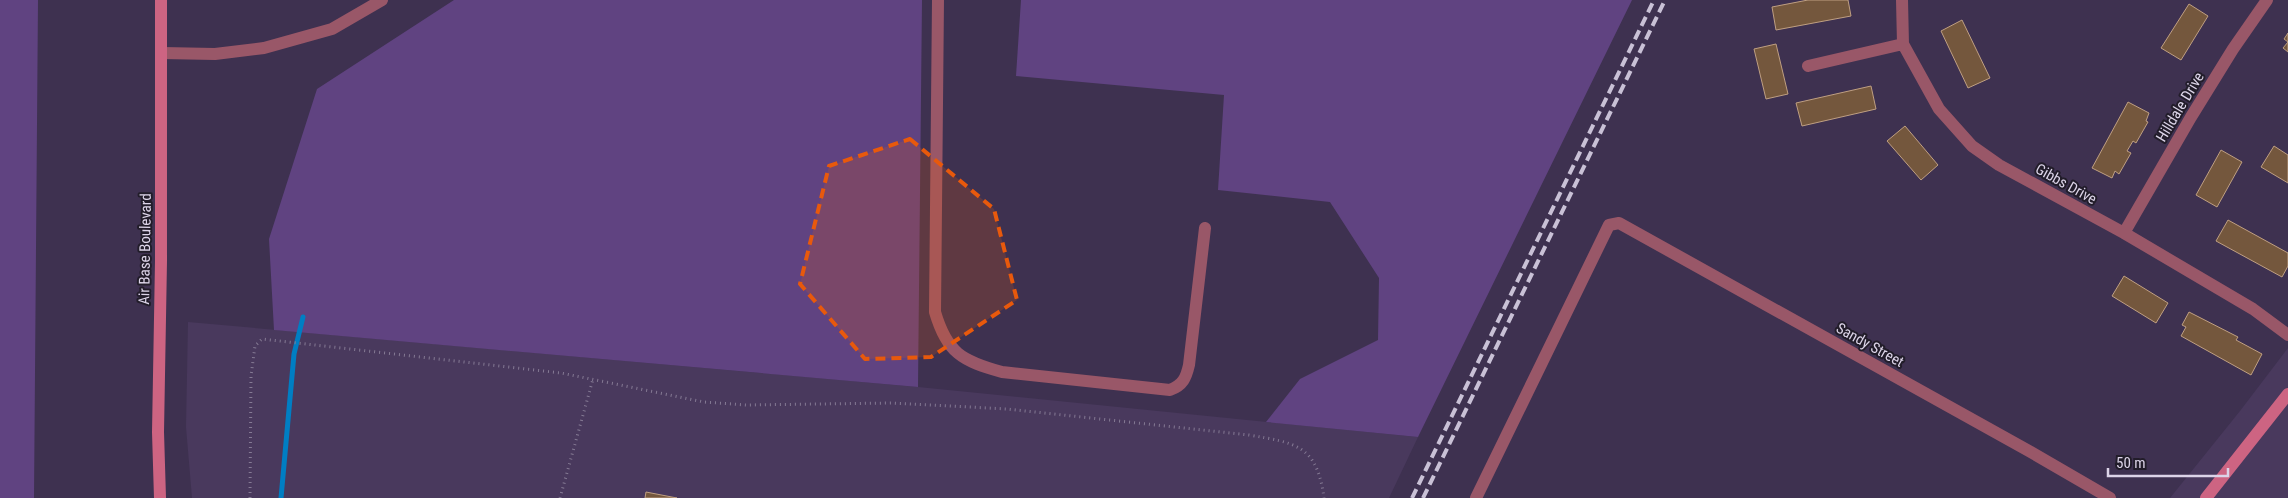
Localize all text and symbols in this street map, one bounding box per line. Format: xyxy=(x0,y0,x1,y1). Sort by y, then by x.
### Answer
street label: Hilldale Drive xyxy=(2152,69,2208,145)
street label: Gibbs Drive xyxy=(2032,160,2100,208)
street label: Air Base Boulevard xyxy=(135,193,155,305)
street label: Sandy Street xyxy=(1833,319,1907,371)
scale bar xyxy=(2108,446,2228,478)
text: 50 m xyxy=(2116,454,2146,472)

